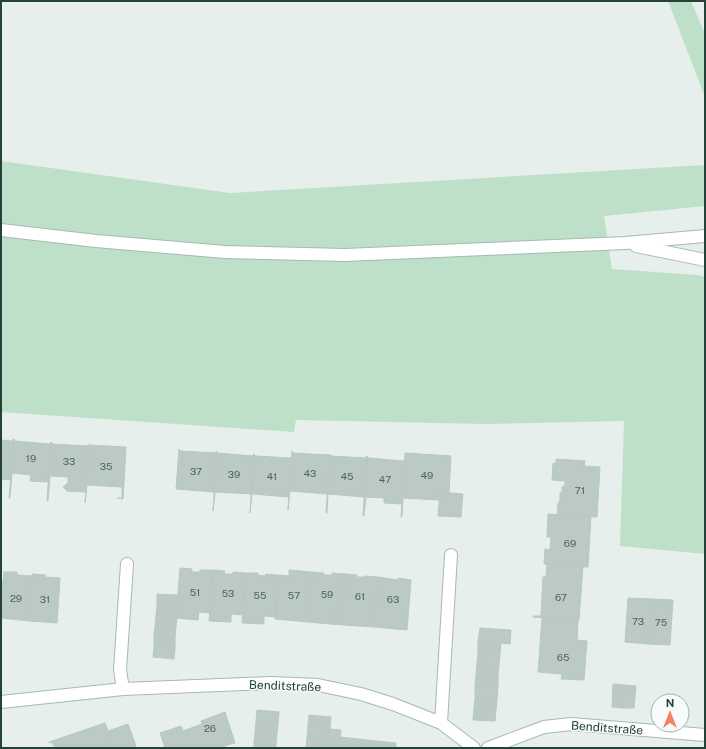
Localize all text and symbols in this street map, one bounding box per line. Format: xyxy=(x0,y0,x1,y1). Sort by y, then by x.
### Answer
house number: 19 xyxy=(26,452,36,464)
house number: 33 xyxy=(63,455,75,467)
house number: 35 xyxy=(100,460,112,472)
house number: 37 xyxy=(190,465,202,477)
house number: 43 xyxy=(304,467,316,479)
house number: 39 xyxy=(228,468,240,480)
house number: 49 xyxy=(421,469,433,481)
house number: 41 xyxy=(267,470,277,482)
house number: 45 xyxy=(341,470,353,482)
house number: 47 xyxy=(379,473,391,485)
house number: 71 xyxy=(575,484,585,496)
house number: 69 xyxy=(564,537,576,549)
house number: 51 xyxy=(190,586,200,598)
house number: 53 xyxy=(222,587,234,599)
house number: 59 xyxy=(321,588,333,600)
house number: 55 xyxy=(254,589,266,601)
house number: 57 xyxy=(288,589,300,601)
house number: 61 xyxy=(355,590,365,602)
house number: 67 xyxy=(555,591,567,603)
house number: 29 xyxy=(10,592,22,604)
house number: 31 xyxy=(40,593,50,605)
house number: 63 xyxy=(387,593,399,605)
house number: 73 xyxy=(632,615,644,627)
house number: 75 xyxy=(655,616,667,628)
house number: 65 xyxy=(557,651,569,663)
street label: Benditstraße xyxy=(249,678,322,694)
north arrow xyxy=(650,693,690,733)
text: N xyxy=(666,697,674,709)
street label: Benditstraße xyxy=(570,718,644,738)
house number: 26 xyxy=(204,722,216,734)

